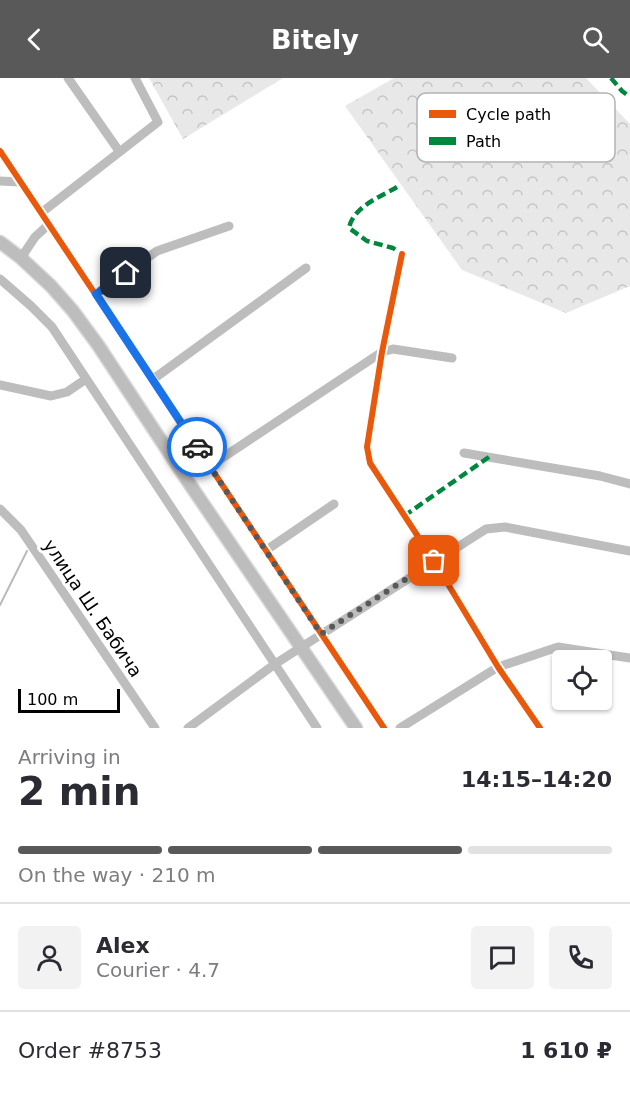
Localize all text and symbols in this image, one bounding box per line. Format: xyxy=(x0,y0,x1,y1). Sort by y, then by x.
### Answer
icon: back xyxy=(18,23,51,56)
icon: search xyxy=(579,23,612,56)
text: Bitely xyxy=(271,24,359,55)
legend xyxy=(417,93,615,162)
text: Cycle path xyxy=(466,105,551,124)
text: Path xyxy=(466,132,501,151)
pin xyxy=(100,247,151,298)
icon: home xyxy=(109,256,142,289)
courier xyxy=(167,417,227,477)
icon: car xyxy=(181,431,214,464)
street label: улица Ш. Бабича xyxy=(39,535,147,681)
pin xyxy=(408,535,459,586)
icon: bag xyxy=(417,544,450,577)
map controls xyxy=(552,650,612,710)
button: locate xyxy=(552,650,612,710)
scale bar xyxy=(18,686,120,714)
text: 100 m xyxy=(27,690,78,709)
text: Arriving in xyxy=(18,745,121,769)
text: 14:15–14:20 xyxy=(461,767,612,792)
text: 2 min xyxy=(18,769,140,814)
text: On the way · 210 m xyxy=(18,863,216,887)
button: person xyxy=(18,926,81,989)
button: chat xyxy=(471,926,534,989)
button: phone xyxy=(549,926,612,989)
text: Alex xyxy=(96,933,150,958)
text: Courier · 4.7 xyxy=(96,958,220,982)
text: Order #8753 xyxy=(18,1038,162,1063)
text: 1 610 ₽ xyxy=(520,1038,612,1063)

